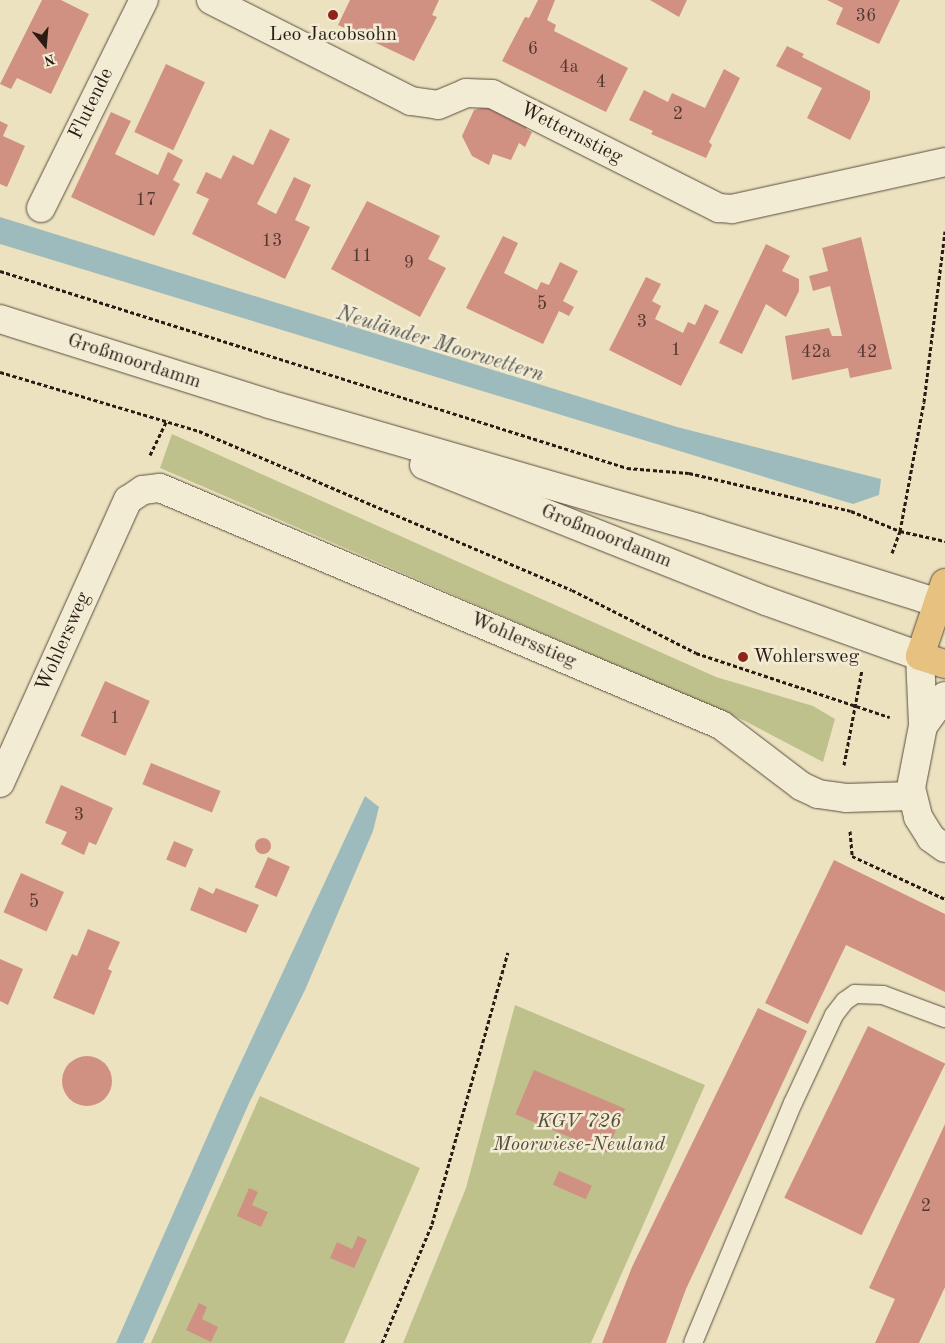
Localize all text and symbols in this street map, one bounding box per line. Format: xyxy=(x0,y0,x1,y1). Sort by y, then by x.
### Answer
house number: 36 xyxy=(856,5,876,27)
marker: Leo Jacobsohn xyxy=(327,9,339,21)
north arrow xyxy=(20,20,70,70)
place label: Leo Jacobsohn xyxy=(269,23,397,47)
house number: 6 xyxy=(528,38,538,60)
text: N xyxy=(42,51,57,68)
house number: 4a xyxy=(559,56,579,78)
street label: Flutende xyxy=(65,64,119,144)
house number: 4 xyxy=(596,71,606,93)
street label: Wetternstieg xyxy=(516,98,626,170)
house number: 2 xyxy=(673,103,683,125)
house number: 17 xyxy=(136,189,156,211)
house number: 13 xyxy=(262,230,282,252)
house number: 11 xyxy=(352,245,372,267)
house number: 9 xyxy=(404,252,414,274)
house number: 5 xyxy=(537,293,547,315)
water label: Neuländer Moorwettern xyxy=(333,301,547,389)
house number: 3 xyxy=(637,311,647,333)
street label: Großmoordamm xyxy=(64,329,204,395)
house number: 1 xyxy=(671,339,681,361)
house number: 42a xyxy=(801,341,831,363)
house number: 42 xyxy=(857,341,877,363)
street label: Großmoordamm xyxy=(537,500,675,574)
street label: Wohlersweg xyxy=(31,589,97,695)
street label: Wohlersstieg xyxy=(466,608,580,674)
place label: Wohlersweg xyxy=(753,645,859,669)
marker: Wohlersweg xyxy=(737,651,749,663)
house number: 1 xyxy=(110,707,120,729)
house number: 3 xyxy=(74,804,84,826)
house number: 5 xyxy=(29,891,39,913)
park label: KGV 726 Moorwiese-Neuland xyxy=(493,1111,665,1158)
house number: 2 xyxy=(921,1195,931,1217)

